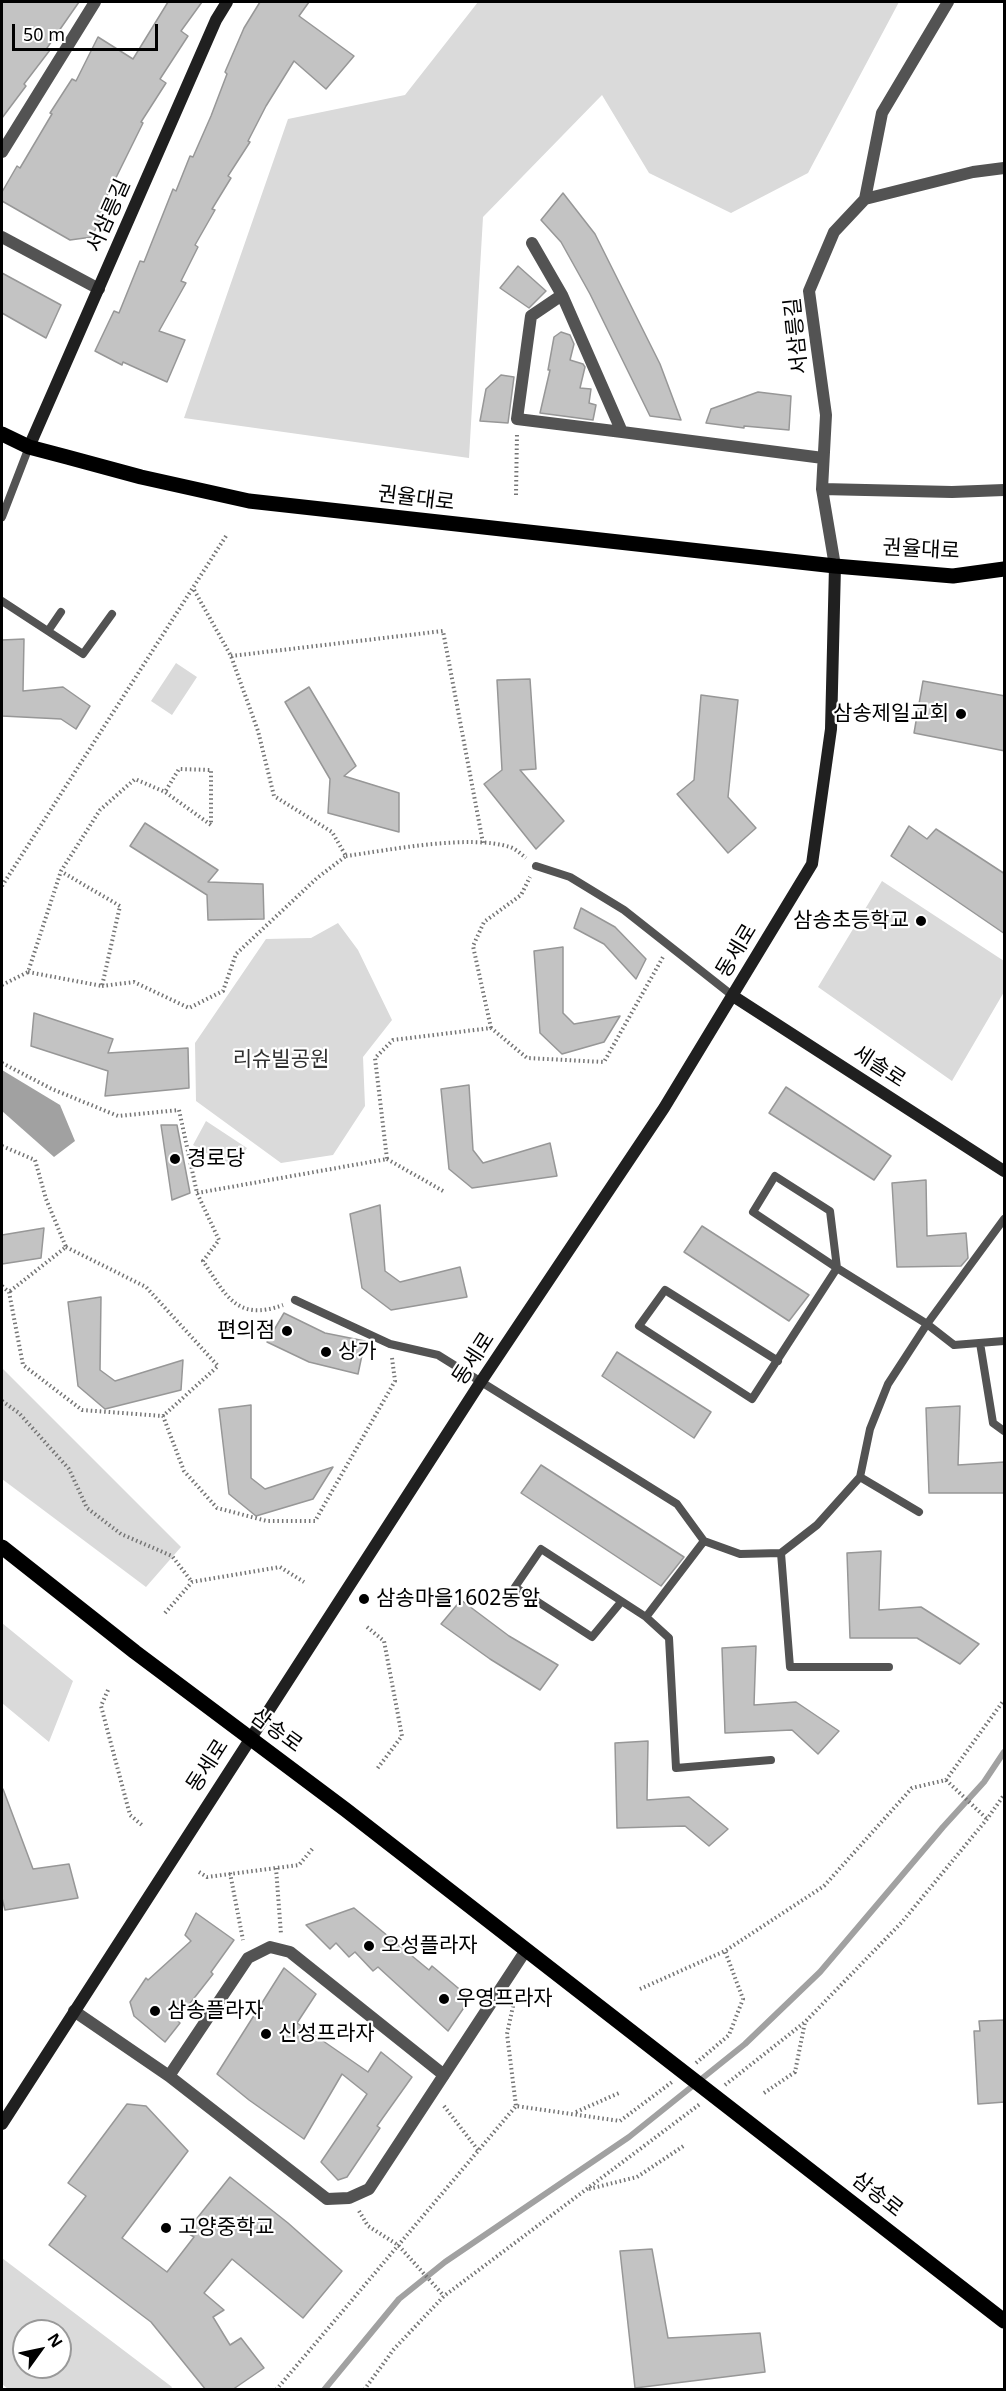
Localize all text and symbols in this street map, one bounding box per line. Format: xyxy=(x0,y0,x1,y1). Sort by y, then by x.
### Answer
scale bar xyxy=(15,12,160,50)
text: 50 m xyxy=(23,22,65,46)
street label: 서삼릉길 xyxy=(82,176,136,256)
street label: 서삼릉길 xyxy=(780,296,814,376)
street label: 권율대로 xyxy=(376,482,456,516)
street label: 권율대로 xyxy=(882,535,960,565)
place label: 삼송제일교회 xyxy=(833,701,949,727)
marker: 삼송제일교회 xyxy=(954,707,968,721)
place label: 삼송초등학교 xyxy=(793,908,909,934)
marker: 삼송초등학교 xyxy=(914,914,928,928)
street label: 동세로 xyxy=(711,920,763,982)
street label: 세솔로 xyxy=(848,1041,910,1093)
park label: 리슈빌공원 xyxy=(233,1047,329,1073)
place label: 경로당 xyxy=(187,1146,245,1172)
marker: 경로당 xyxy=(168,1152,182,1166)
place label: 편의점 xyxy=(217,1318,275,1344)
marker: 편의점 xyxy=(280,1324,294,1338)
street label: 동세로 xyxy=(448,1328,500,1390)
place label: 상가 xyxy=(338,1339,377,1365)
marker: 상가 xyxy=(319,1345,333,1359)
place label: 삼송마을1602동앞 xyxy=(376,1586,540,1612)
marker: 삼송마을1602동앞 xyxy=(357,1592,371,1606)
street label: 삼송로 xyxy=(245,1704,307,1758)
street label: 동세로 xyxy=(182,1735,234,1797)
place label: 오성플라자 xyxy=(381,1933,478,1959)
marker: 오성플라자 xyxy=(362,1939,376,1953)
place label: 우영프라자 xyxy=(456,1986,553,2012)
marker: 우영프라자 xyxy=(437,1992,451,2006)
place label: 삼송플라자 xyxy=(167,1998,264,2024)
marker: 삼송플라자 xyxy=(148,2004,162,2018)
place label: 신성프라자 xyxy=(278,2021,375,2047)
marker: 신성프라자 xyxy=(259,2027,273,2041)
street label: 삼송로 xyxy=(846,2167,908,2223)
place label: 고양중학교 xyxy=(178,2215,275,2241)
marker: 고양중학교 xyxy=(159,2221,173,2235)
north arrow xyxy=(12,2319,72,2379)
text: N xyxy=(43,2329,68,2352)

